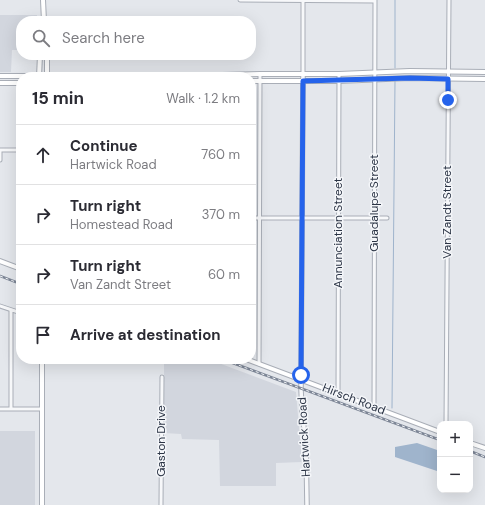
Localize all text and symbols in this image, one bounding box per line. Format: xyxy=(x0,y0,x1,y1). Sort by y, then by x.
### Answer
search box xyxy=(16,16,256,60)
icon: search xyxy=(30,27,52,49)
text: Search here xyxy=(62,28,145,48)
text: 15 min xyxy=(32,87,84,109)
text: Walk · 1.2 km xyxy=(166,90,240,107)
route end xyxy=(439,91,457,109)
text: Continue xyxy=(70,136,138,156)
icon: ahead xyxy=(32,144,54,166)
text: 760 m xyxy=(201,146,240,163)
street label: Guadalupe Street xyxy=(366,154,382,252)
text: Hartwick Road xyxy=(70,156,157,173)
street label: Van Zandt Street xyxy=(439,165,455,259)
street label: Annunciation Street xyxy=(330,178,346,288)
text: Turn right xyxy=(70,196,141,216)
icon: right xyxy=(32,204,54,226)
text: 370 m xyxy=(202,206,240,223)
text: Homestead Road xyxy=(70,216,173,233)
text: Turn right xyxy=(70,256,141,276)
icon: right xyxy=(32,264,54,286)
text: 60 m xyxy=(208,266,240,283)
text: Van Zandt Street xyxy=(70,276,171,293)
icon: arrive xyxy=(32,324,54,346)
text: Arrive at destination xyxy=(70,325,221,345)
route start xyxy=(292,366,310,384)
street label: Hirsch Road xyxy=(320,380,388,418)
street label: Hartwick Road xyxy=(294,397,314,477)
street label: Gaston Drive xyxy=(153,405,169,477)
map controls xyxy=(437,421,473,493)
button: + xyxy=(437,421,473,457)
button: − xyxy=(437,457,473,493)

